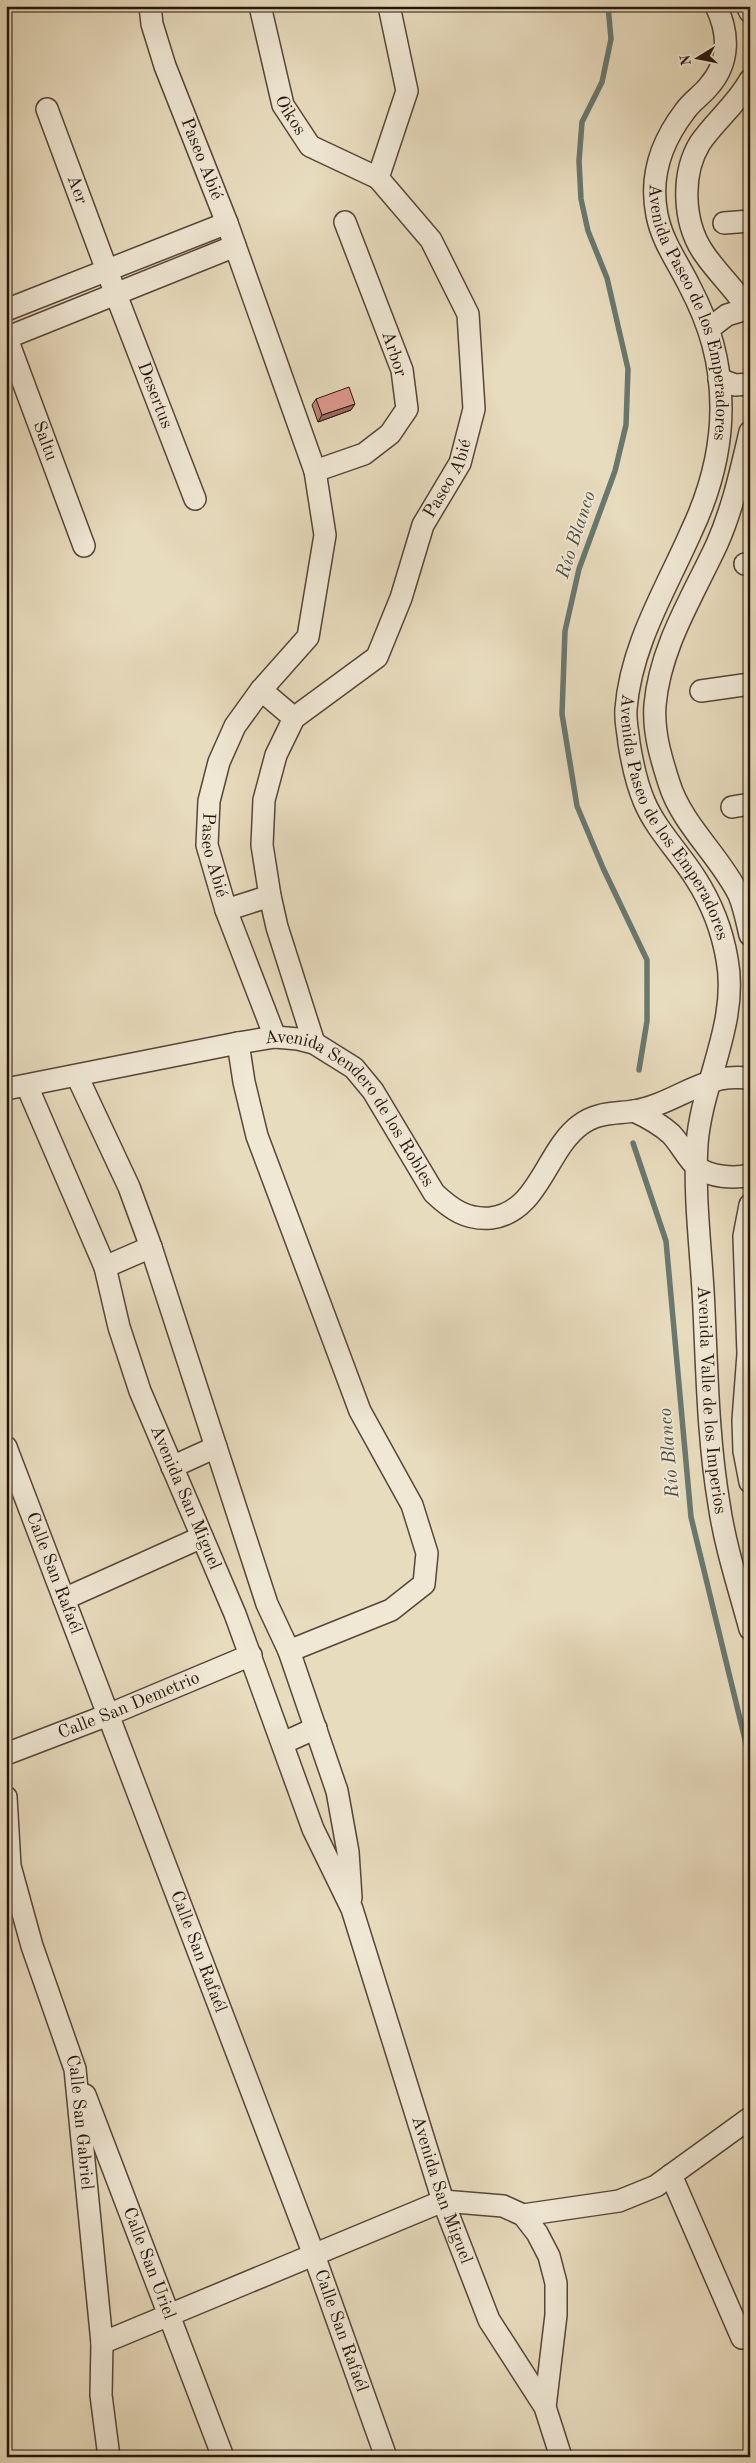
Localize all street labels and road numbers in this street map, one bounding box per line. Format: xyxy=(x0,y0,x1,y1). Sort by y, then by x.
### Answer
street label: Oikos xyxy=(272,94,309,139)
street label: Paseo Abié xyxy=(177,115,226,203)
street label: Aer xyxy=(63,173,91,207)
street label: Avenida Paseo de los Emperadores xyxy=(646,184,730,442)
street label: Arbor xyxy=(378,329,410,380)
street label: Desertus xyxy=(134,360,176,431)
street label: Saltu xyxy=(29,419,61,464)
street label: Paseo Abié xyxy=(420,437,475,521)
street label: Avenida Paseo de los Emperadores xyxy=(617,693,732,942)
street label: Paseo Abié xyxy=(198,812,231,899)
street label: Avenida Sendero de los Robles xyxy=(263,1028,437,1190)
street label: Avenida Valle de los Imperios xyxy=(694,1285,729,1516)
street label: Avenida San Miguel xyxy=(147,1423,224,1573)
street label: Calle San Rafaél xyxy=(23,1510,85,1637)
street label: Calle San Demetrio xyxy=(55,1669,202,1742)
street label: Calle San Rafaél xyxy=(167,1888,230,2015)
street label: Calle San Gabriel xyxy=(62,2053,96,2191)
street label: Avenida San Miguel xyxy=(408,2114,475,2266)
street label: Calle San Uriel xyxy=(120,2205,179,2322)
street label: Calle San Rafaél xyxy=(311,2267,371,2394)

